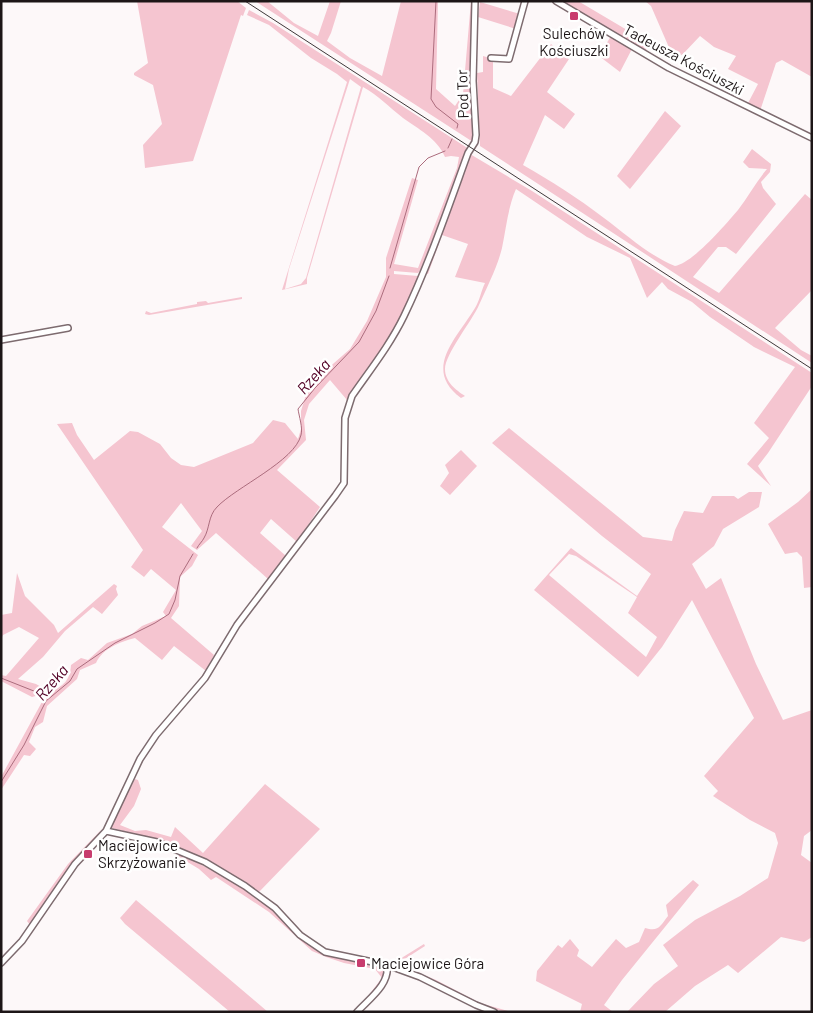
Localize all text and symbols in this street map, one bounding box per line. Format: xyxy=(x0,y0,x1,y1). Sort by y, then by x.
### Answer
marker: Sulechów Kościuszki xyxy=(568,10,580,22)
street label: Tadeusza Kościuszki xyxy=(621,20,747,98)
place label: Sulechów Kościuszki xyxy=(539,24,609,59)
street label: Pod Tor xyxy=(452,69,472,119)
water label: Rzeka xyxy=(292,355,334,397)
water label: Rzeka xyxy=(30,660,72,704)
place label: Maciejowice Skrzyżowanie xyxy=(98,836,186,871)
marker: Maciejowice Skrzyżowanie xyxy=(82,848,94,860)
place label: Maciejowice Góra xyxy=(371,954,484,972)
marker: Maciejowice Góra xyxy=(355,957,367,969)

